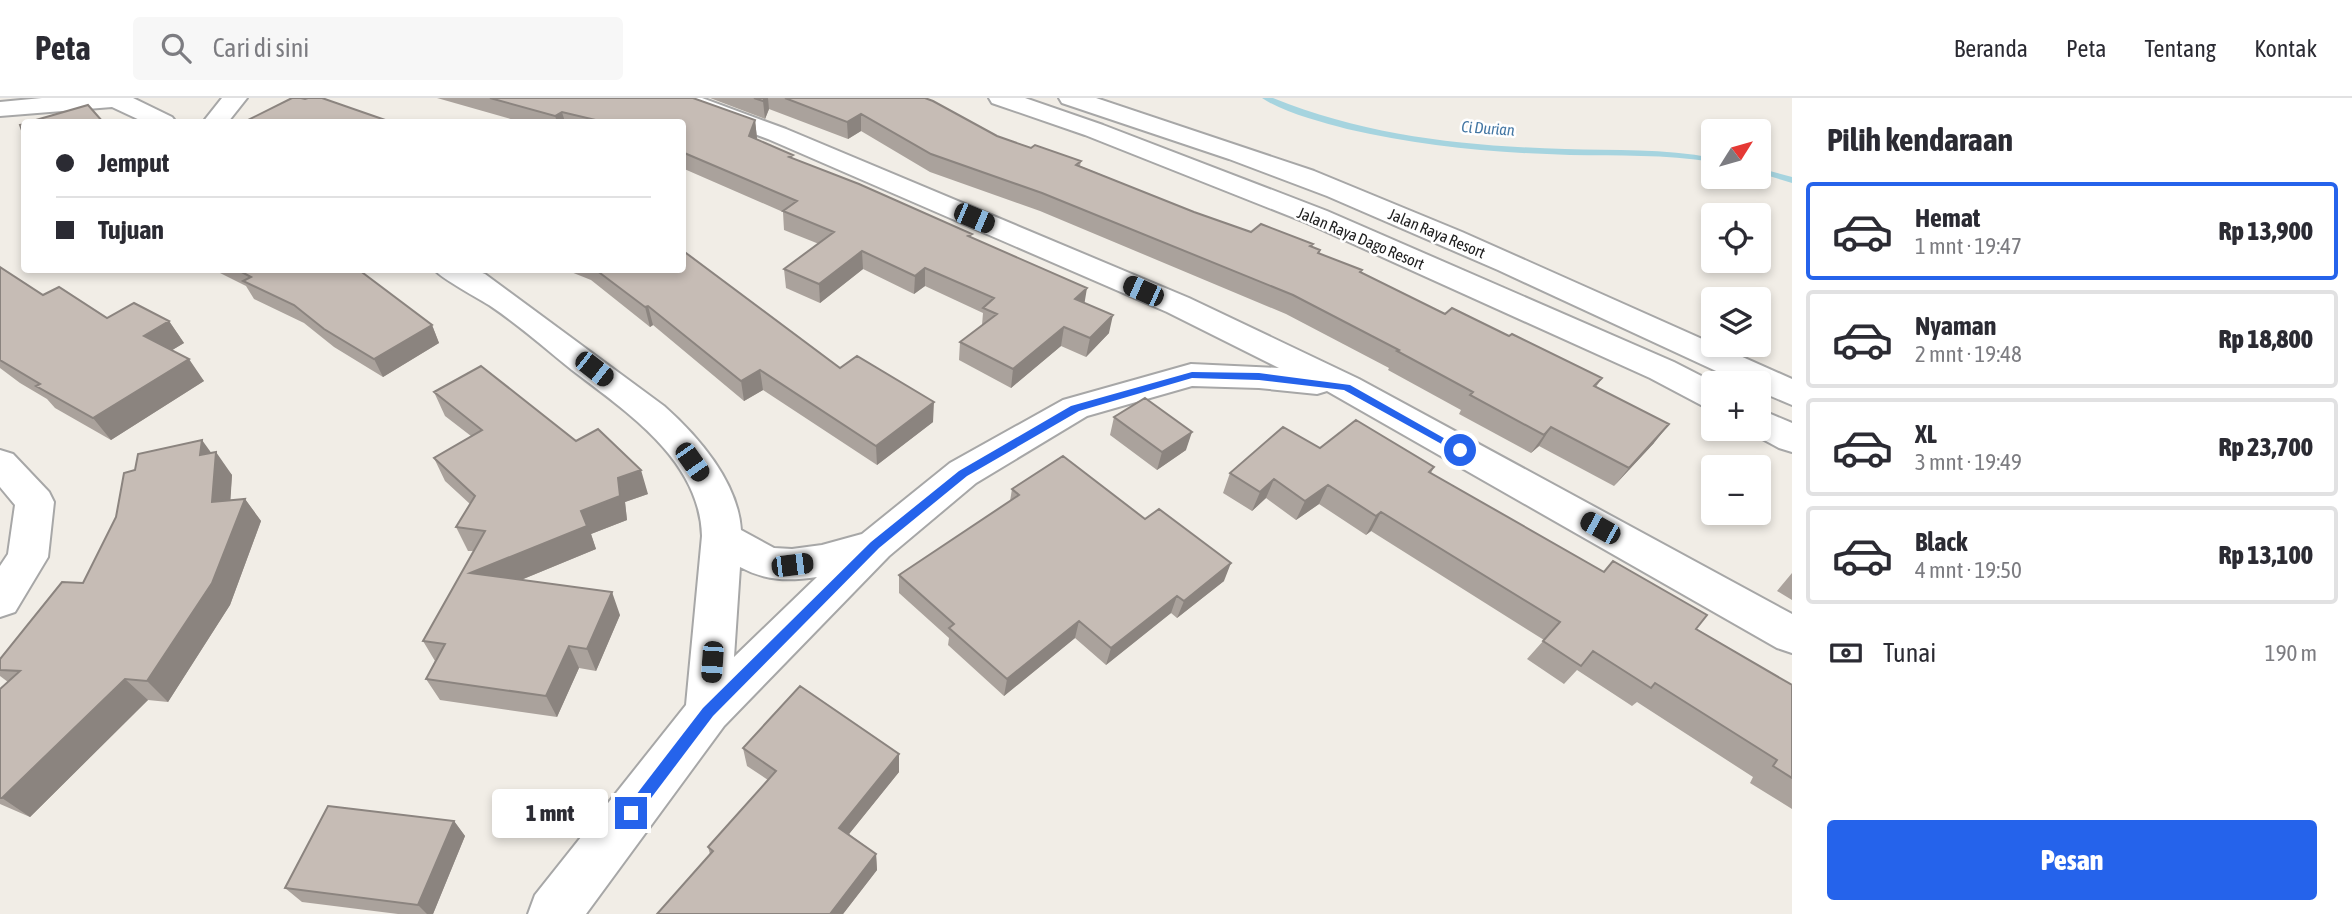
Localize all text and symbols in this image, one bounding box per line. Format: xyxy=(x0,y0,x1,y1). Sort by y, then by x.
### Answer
search box xyxy=(133,17,623,80)
text: Peta xyxy=(35,29,91,67)
icon: search xyxy=(157,29,195,67)
text: Cari di sini xyxy=(213,33,309,63)
text: Beranda xyxy=(1954,35,2028,62)
text: Peta xyxy=(2066,35,2106,62)
text: Tentang xyxy=(2144,35,2216,62)
text: Kontak xyxy=(2254,35,2317,62)
water label: Ci Durian xyxy=(1461,117,1515,139)
north arrow xyxy=(1701,119,1771,189)
map controls xyxy=(1701,119,1771,525)
text: Pilih kendaraan xyxy=(1827,121,2013,158)
text: Jemput xyxy=(98,148,169,178)
car xyxy=(951,200,998,236)
icon: car xyxy=(1831,200,1894,263)
street label: Jalan Raya Dago Resort xyxy=(1295,203,1427,274)
button: locate xyxy=(1701,203,1771,273)
text: Hemat xyxy=(1915,203,1980,233)
street label: Jalan Raya Resort xyxy=(1386,205,1488,263)
text: Tujuan xyxy=(98,215,164,245)
text: Rp 13,900 xyxy=(2218,216,2313,246)
text: 1 mnt · 19:47 xyxy=(1915,233,2022,259)
car xyxy=(1120,273,1167,309)
button: layers xyxy=(1701,287,1771,357)
icon: car xyxy=(1831,308,1894,371)
text: Nyaman xyxy=(1915,311,1996,341)
text: Rp 18,800 xyxy=(2218,324,2313,354)
text: 2 mnt · 19:48 xyxy=(1915,341,2022,367)
car xyxy=(571,348,618,390)
button: + xyxy=(1701,371,1771,441)
icon: car xyxy=(1831,416,1894,479)
text: XL xyxy=(1915,419,1937,449)
text: Rp 23,700 xyxy=(2218,432,2313,462)
route start xyxy=(1444,434,1476,466)
car xyxy=(672,439,713,485)
text: 3 mnt · 19:49 xyxy=(1915,449,2022,475)
button: − xyxy=(1701,455,1771,525)
car xyxy=(1577,509,1624,547)
icon: car xyxy=(1831,524,1894,587)
text: Black xyxy=(1915,527,1967,557)
text: Rp 13,100 xyxy=(2218,540,2313,570)
car xyxy=(770,552,815,578)
text: 4 mnt · 19:50 xyxy=(1915,557,2022,583)
icon: cash xyxy=(1827,634,1865,672)
text: Tunai xyxy=(1883,638,1936,668)
car xyxy=(701,640,724,684)
text: 190 m xyxy=(2265,640,2317,666)
callout: 1 mnt xyxy=(491,788,606,838)
route end xyxy=(615,797,647,829)
text: 1 mnt xyxy=(526,800,574,826)
button: Pesan xyxy=(1827,820,2317,900)

